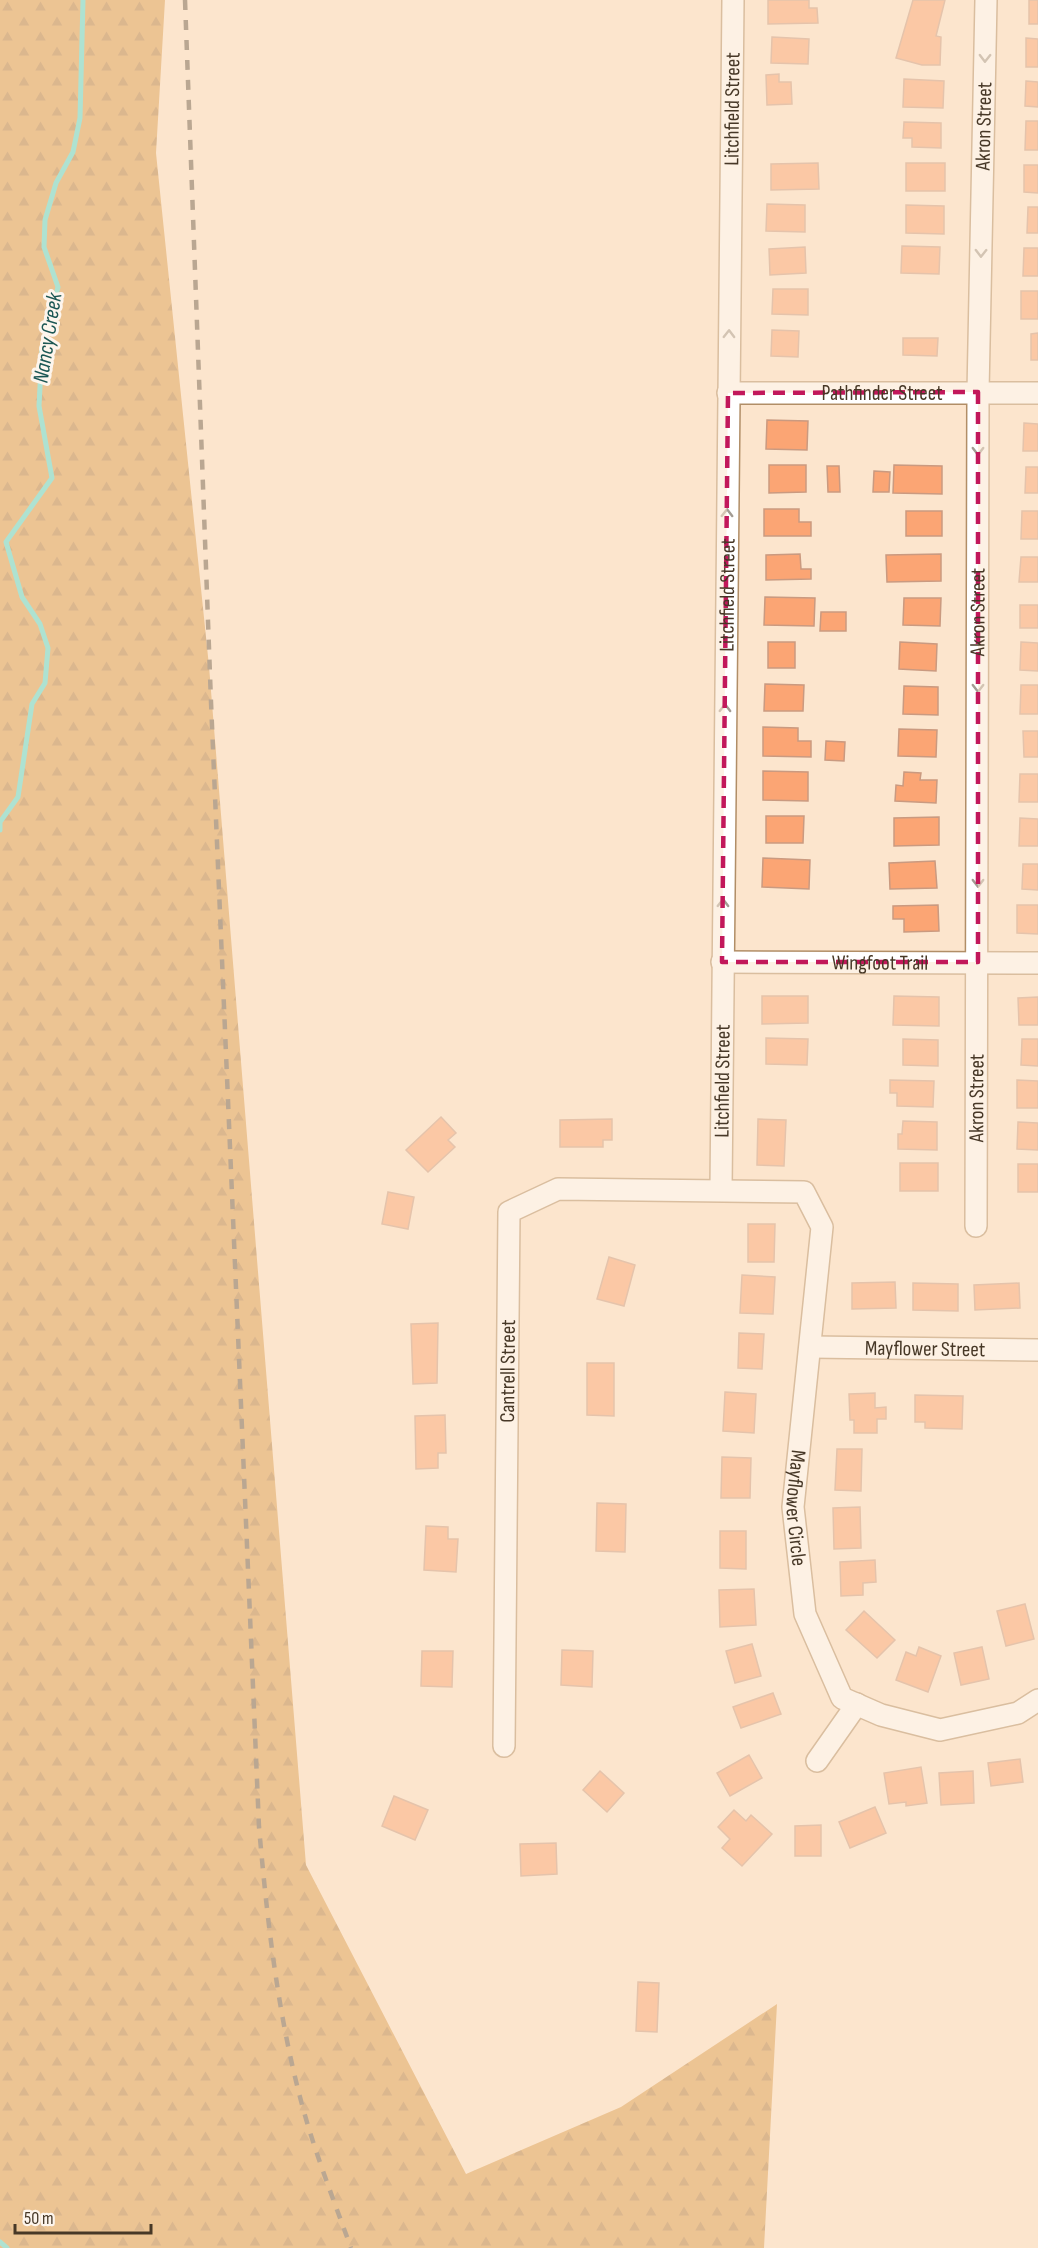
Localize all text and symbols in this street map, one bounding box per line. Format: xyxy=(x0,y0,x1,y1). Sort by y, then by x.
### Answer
street label: Litchfield Street xyxy=(719,52,745,166)
one-way arrow xyxy=(979,54,991,63)
street label: Akron Street xyxy=(970,82,997,172)
one-way arrow xyxy=(975,249,987,258)
water label: Nancy Creek xyxy=(28,290,69,385)
one-way arrow xyxy=(723,330,735,339)
street label: Pathfinder Street xyxy=(821,381,943,406)
one-way arrow xyxy=(972,446,984,455)
one-way arrow xyxy=(721,509,733,518)
street label: Litchfield Street xyxy=(714,538,740,652)
street label: Akron Street xyxy=(965,568,990,657)
one-way arrow xyxy=(972,683,984,692)
one-way arrow xyxy=(719,704,731,713)
one-way arrow xyxy=(972,878,984,887)
one-way arrow xyxy=(716,899,729,908)
street label: Wingfoot Trail xyxy=(832,950,928,975)
street label: Litchfield Street xyxy=(709,1024,735,1138)
street label: Akron Street xyxy=(964,1054,989,1143)
street label: Cantrell Street xyxy=(495,1319,520,1423)
street label: Mayflower Street xyxy=(865,1335,985,1362)
street label: Mayflower Circle xyxy=(780,1449,812,1567)
scale bar xyxy=(15,2197,152,2235)
text: 50 m xyxy=(24,2208,54,2229)

